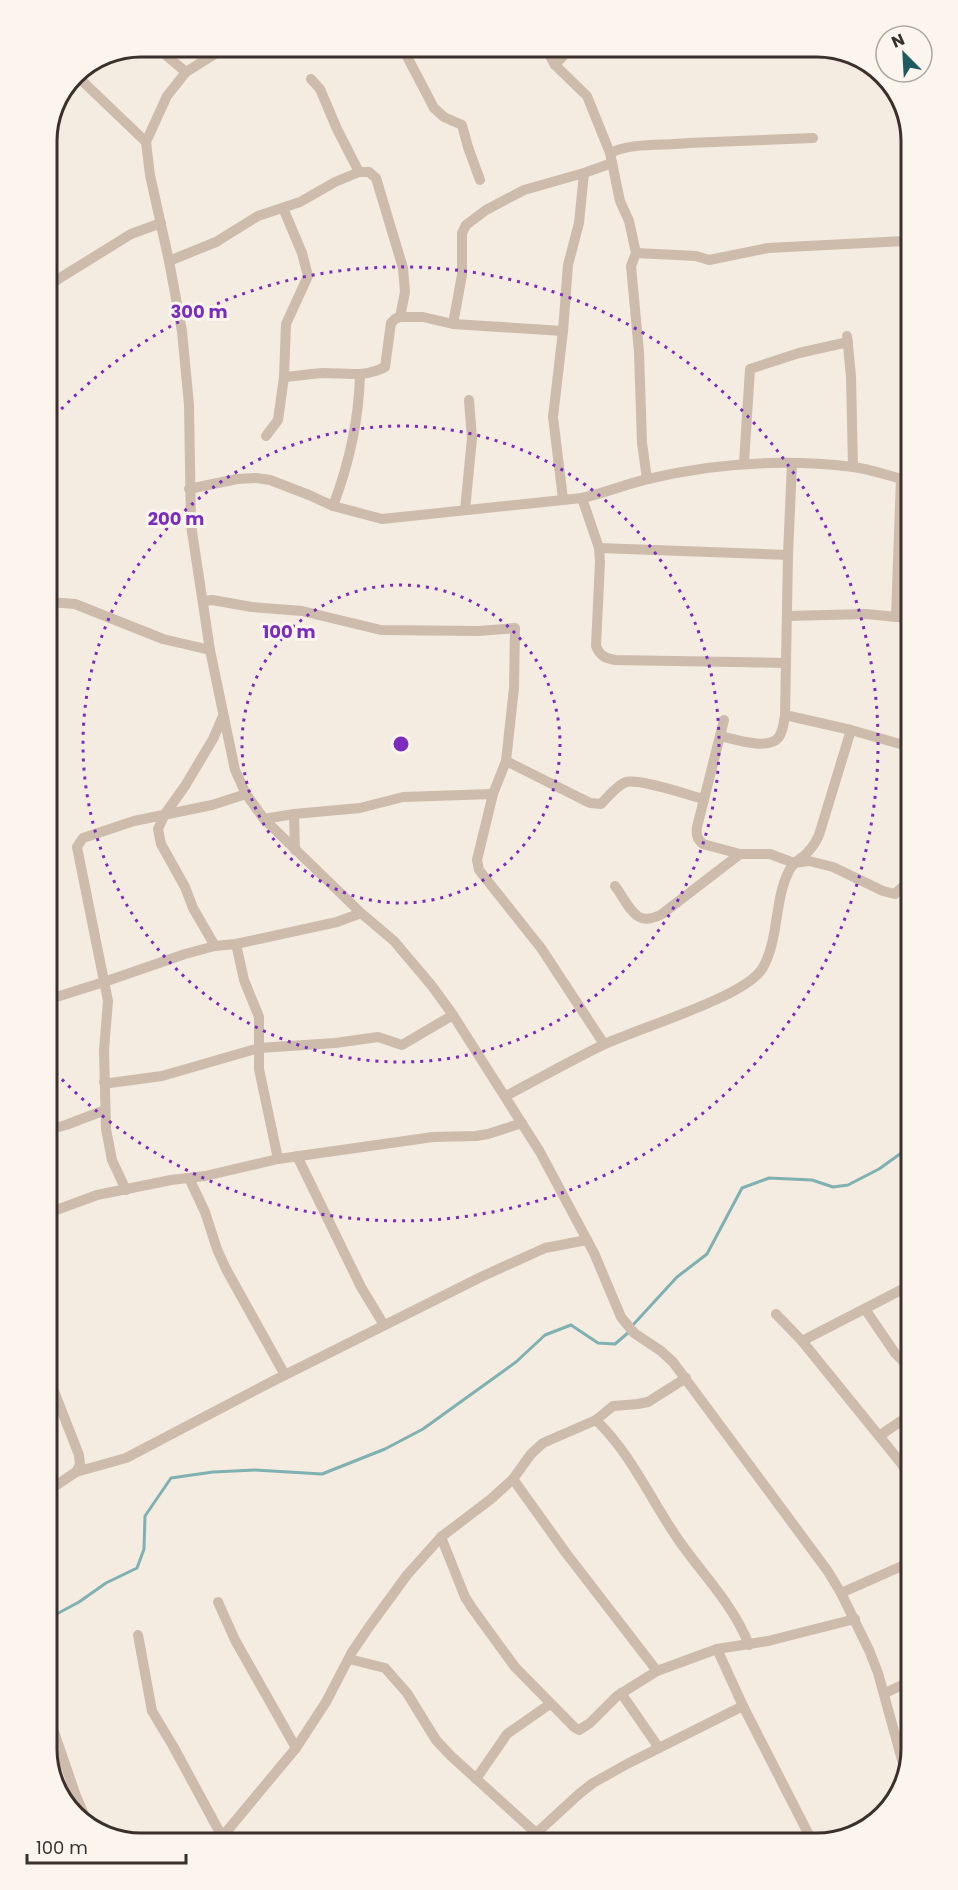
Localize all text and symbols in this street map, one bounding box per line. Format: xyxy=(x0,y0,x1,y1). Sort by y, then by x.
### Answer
north arrow xyxy=(874,24,934,84)
text: N xyxy=(888,28,908,54)
text: 300 m xyxy=(170,299,228,324)
text: 200 m xyxy=(148,506,204,531)
text: 100 m xyxy=(262,619,316,644)
centre of rings xyxy=(391,734,411,754)
scale bar xyxy=(27,1827,186,1865)
text: 100 m xyxy=(36,1835,88,1860)

